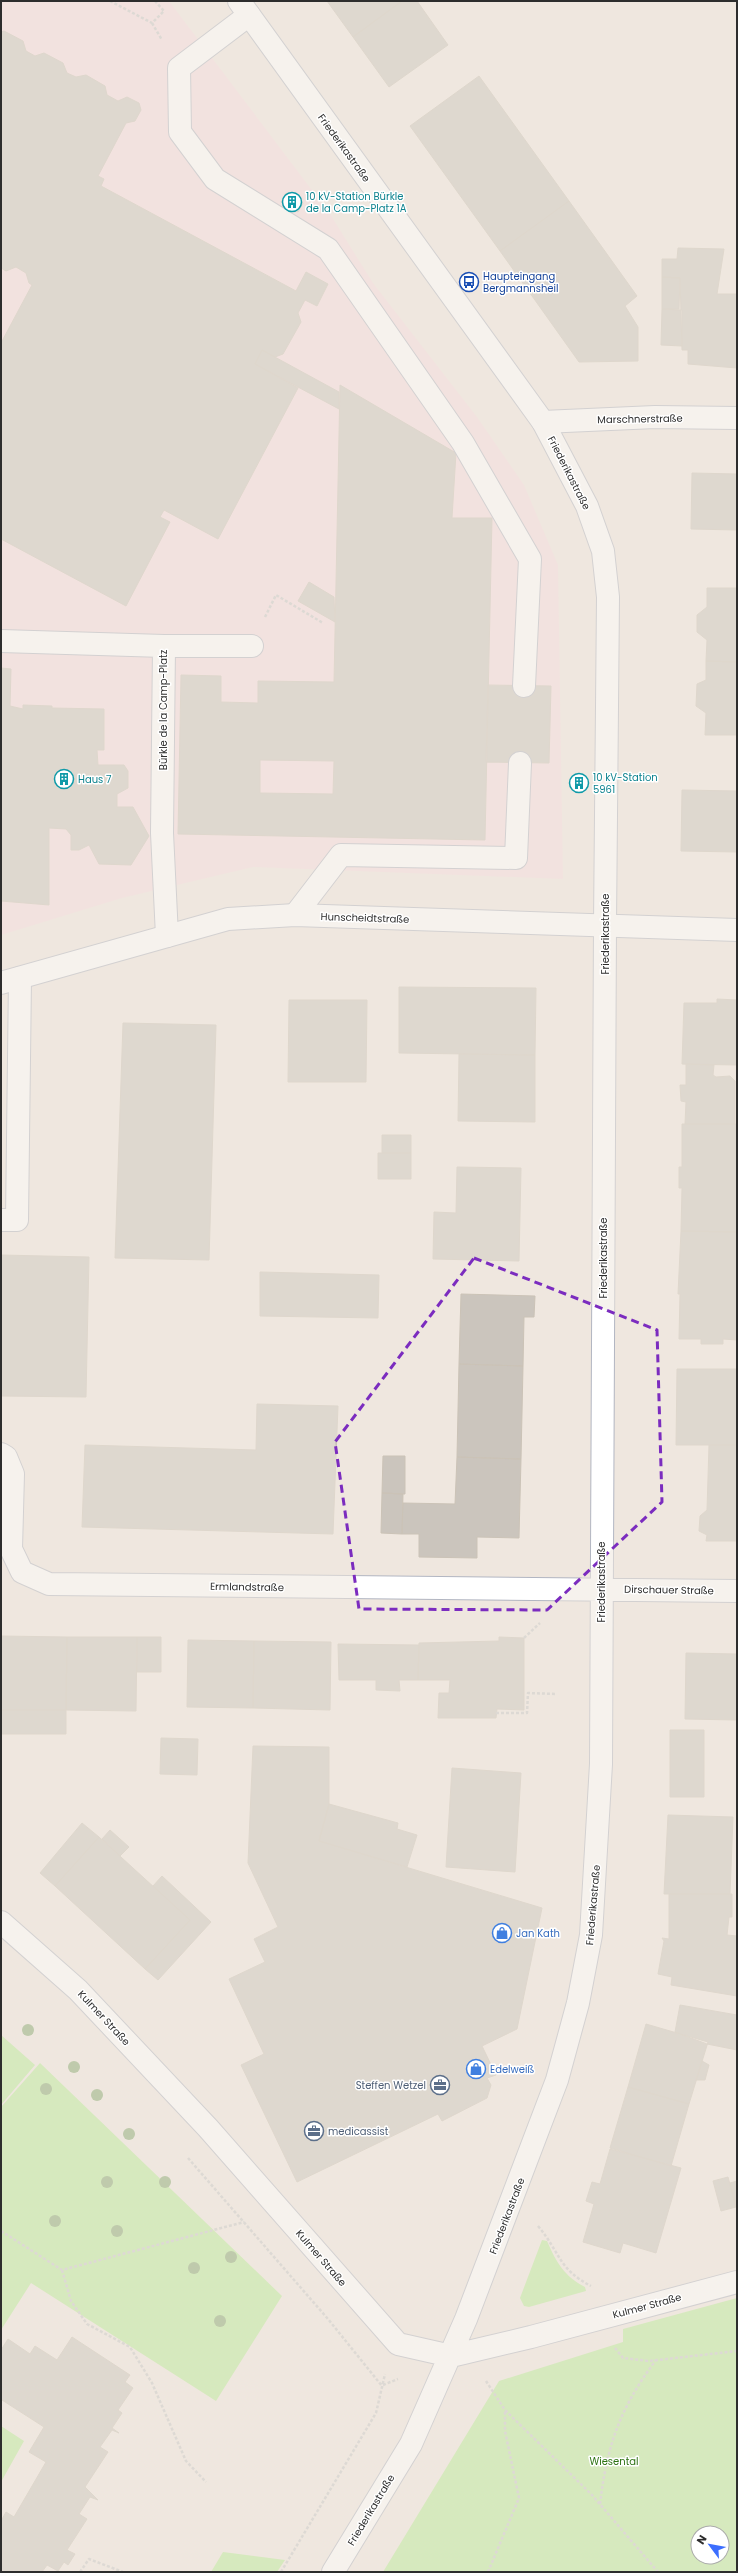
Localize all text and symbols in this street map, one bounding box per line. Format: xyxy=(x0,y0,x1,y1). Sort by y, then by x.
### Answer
street label: Friederikastraße xyxy=(314,111,374,185)
place label: 10 kV-Station Bürkle de la Camp-Platz 1A xyxy=(306,189,407,216)
building icon: 10 kV-Station Bürkle de la Camp-Platz 1A xyxy=(281,191,303,213)
place label: Haupteingang Bergmannsheil xyxy=(483,269,558,296)
bus stop icon: Haupteingang Bergmannsheil xyxy=(458,271,480,293)
street label: Marschnerstraße xyxy=(597,411,683,427)
street label: Friederikastraße xyxy=(544,434,594,512)
street label: Bürkle de la Camp-Platz xyxy=(156,649,171,770)
building icon: Haus 7 xyxy=(53,768,75,790)
place label: 10 kV-Station 5961 xyxy=(593,770,658,797)
place label: Haus 7 xyxy=(78,772,112,787)
building icon: 10 kV-Station 5961 xyxy=(568,772,590,794)
street label: Friederikastraße xyxy=(598,894,613,974)
street label: Hunscheidtstraße xyxy=(320,909,410,927)
street label: Friederikastraße xyxy=(596,1218,611,1298)
street label: Friederikastraße xyxy=(594,1542,609,1622)
street label: Ermlandstraße xyxy=(210,1579,284,1595)
street label: Dirschauer Straße xyxy=(624,1582,714,1598)
street label: Friederikastraße xyxy=(582,1864,604,1946)
shop icon: Jan Kath xyxy=(491,1922,513,1944)
place label: Jan Kath xyxy=(516,1926,560,1941)
street label: Kulmer Straße xyxy=(74,1987,134,2049)
shop icon: Edelweiß xyxy=(465,2058,487,2080)
place label: Edelweiß xyxy=(490,2062,534,2077)
office icon: Steffen Wetzel xyxy=(429,2074,451,2096)
place label: Steffen Wetzel xyxy=(356,2078,426,2093)
office icon: medicassist xyxy=(303,2120,325,2142)
place label: medicassist xyxy=(328,2124,389,2139)
street label: Friederikastraße xyxy=(486,2176,528,2256)
street label: Kulmer Straße xyxy=(292,2226,350,2290)
street label: Kulmer Straße xyxy=(611,2290,683,2322)
park label: Wiesental xyxy=(589,2454,639,2469)
street label: Friederikastraße xyxy=(344,2471,398,2549)
north arrow xyxy=(690,2525,730,2565)
text: N xyxy=(693,2532,710,2547)

